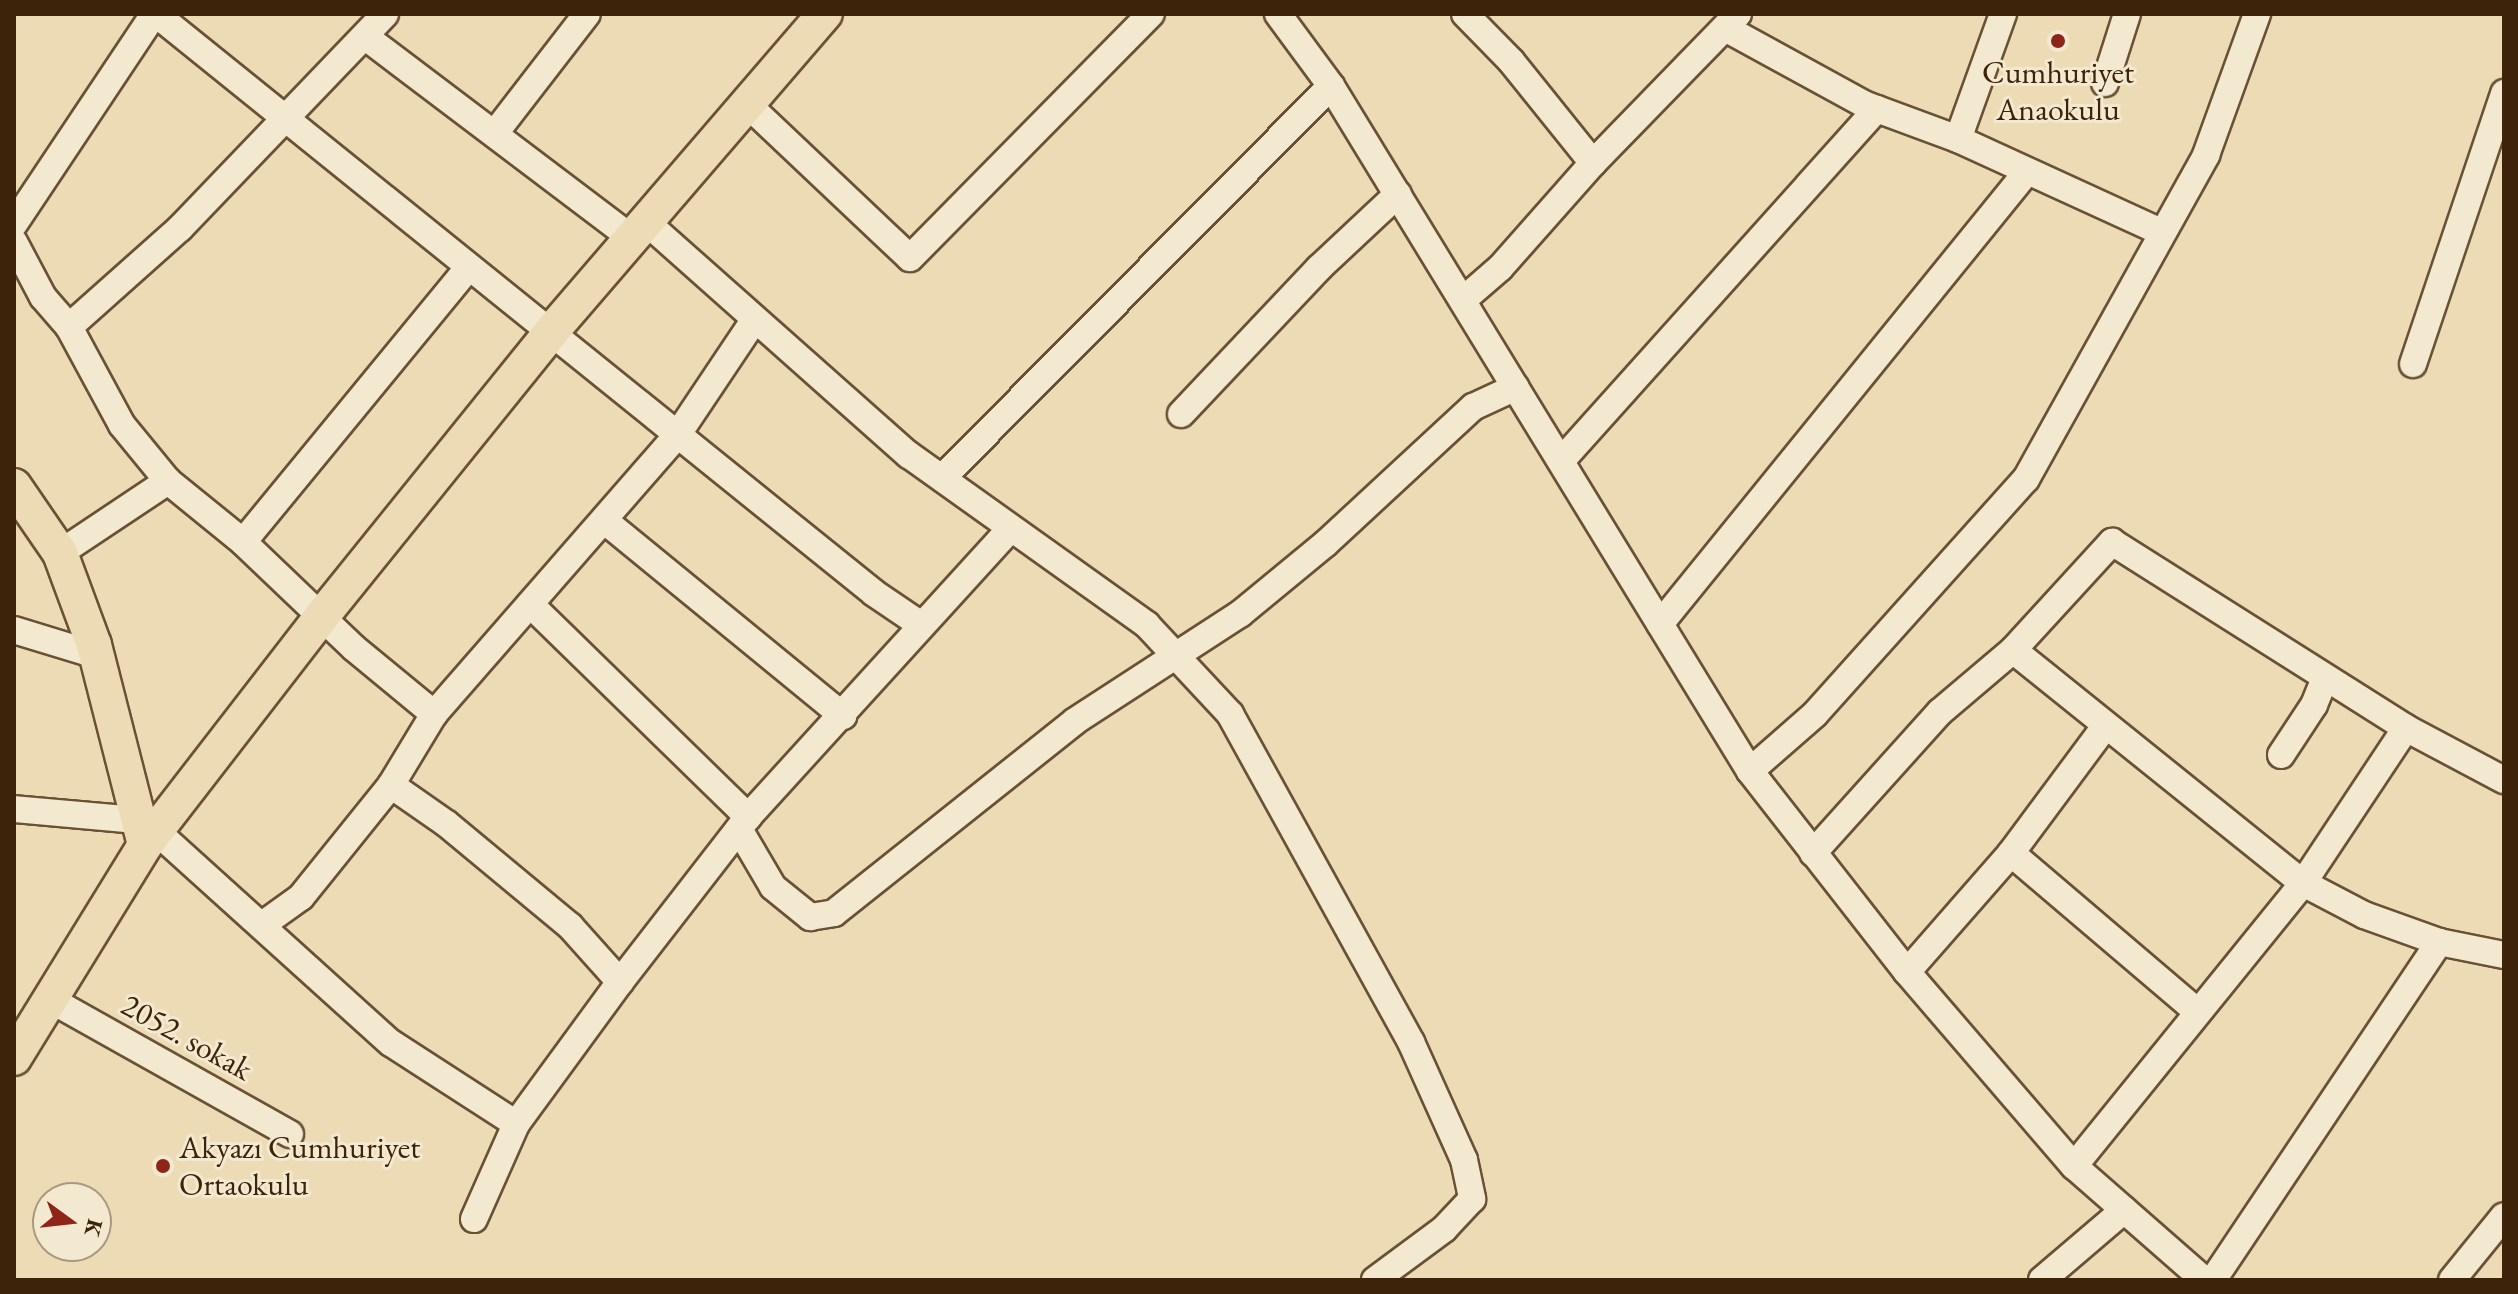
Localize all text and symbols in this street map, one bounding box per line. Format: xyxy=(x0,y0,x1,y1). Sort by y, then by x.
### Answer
marker: Cumhuriyet Anaokulu xyxy=(2049,32,2067,50)
place label: Cumhuriyet Anaokulu xyxy=(1982,54,2134,129)
street label: 2052. sokak xyxy=(115,985,259,1089)
place label: Akyazı Cumhuriyet Ortaokulu xyxy=(179,1129,420,1204)
marker: Akyazı Cumhuriyet Ortaokulu xyxy=(154,1157,172,1175)
north arrow xyxy=(32,1182,112,1262)
text: K xyxy=(78,1216,110,1240)

